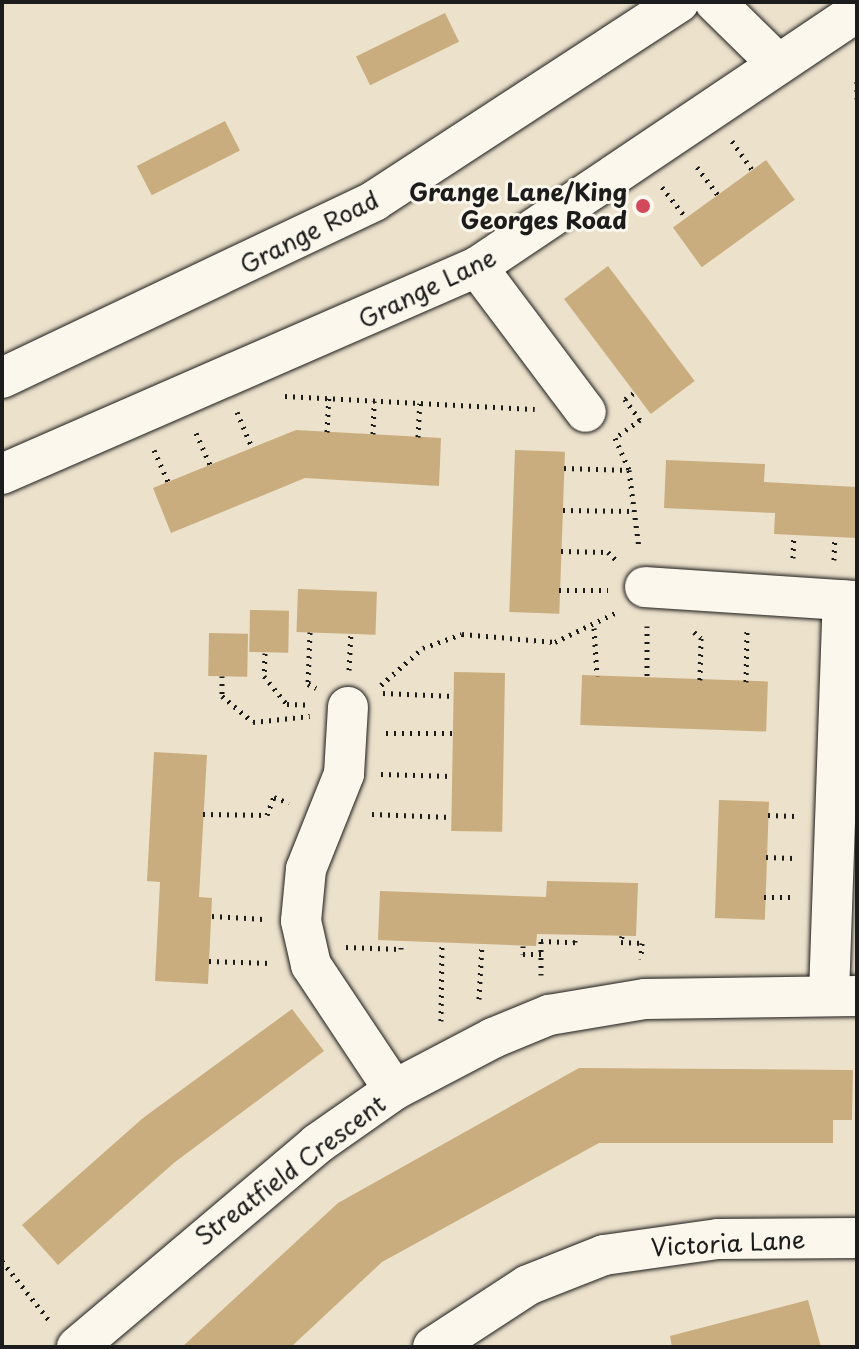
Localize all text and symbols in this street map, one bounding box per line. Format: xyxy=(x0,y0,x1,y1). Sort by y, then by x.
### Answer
place label: Grange Lane/King Georges Road xyxy=(409,178,627,234)
street label: Grange Road xyxy=(235,185,383,279)
marker: Grange Lane/King Georges Road xyxy=(634,197,652,215)
street label: Grange Lane xyxy=(354,242,500,334)
street label: Streatfield Crescent xyxy=(189,1089,391,1251)
street label: Victoria Lane xyxy=(650,1225,806,1261)

